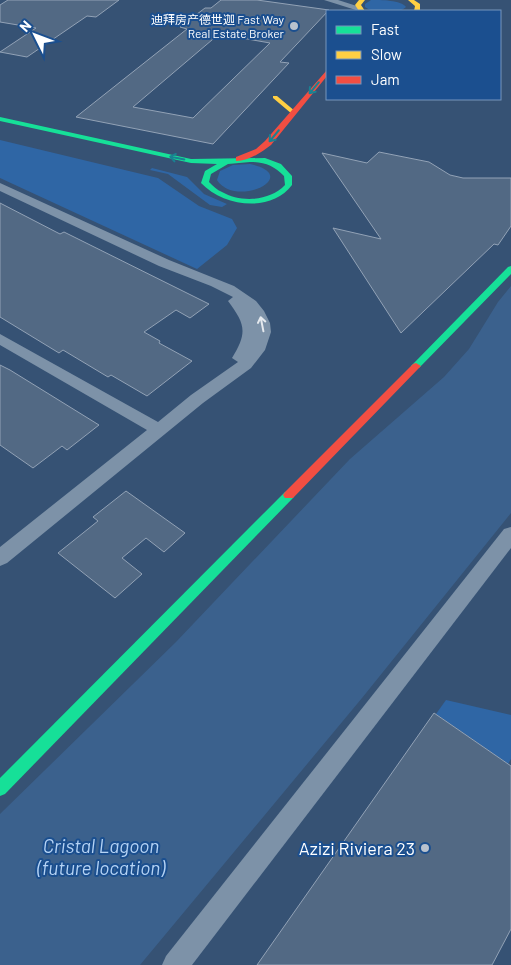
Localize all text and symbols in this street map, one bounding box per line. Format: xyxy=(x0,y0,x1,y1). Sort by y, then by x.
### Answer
north arrow xyxy=(10,10,60,60)
legend xyxy=(326,10,501,100)
place label: 迪拜房产德世迦 Fast Way Real Estate Broker xyxy=(151,12,285,40)
text: N xyxy=(16,17,34,35)
marker: 迪拜房产德世迦 Fast Way Real Estate Broker xyxy=(288,20,300,32)
text: Fast xyxy=(371,20,399,38)
text: Slow xyxy=(371,45,402,63)
text: Jam xyxy=(371,70,400,88)
one-way arrow xyxy=(309,81,320,94)
one-way arrow xyxy=(268,130,279,143)
one-way arrow xyxy=(170,153,186,162)
one-way arrow xyxy=(257,316,266,332)
water label: Cristal Lagoon (future location) xyxy=(37,834,166,879)
place label: Azizi Riviera 23 xyxy=(299,837,415,859)
marker: Azizi Riviera 23 xyxy=(419,842,431,854)

